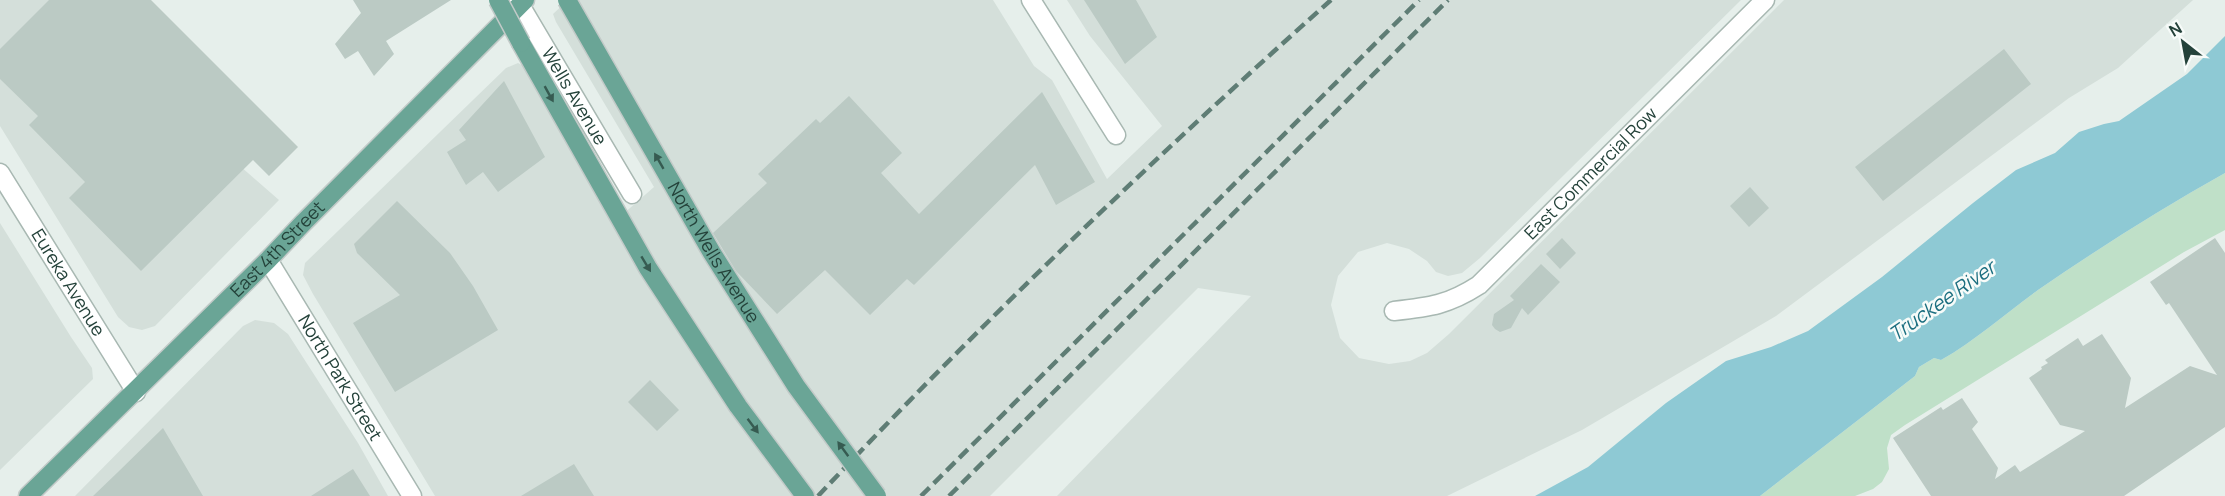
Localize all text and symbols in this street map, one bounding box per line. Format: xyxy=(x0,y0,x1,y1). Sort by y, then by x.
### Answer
north arrow xyxy=(2153,12,2213,72)
text: N xyxy=(2165,17,2186,42)
street label: Wells Avenue xyxy=(537,43,613,149)
one-way arrow xyxy=(544,86,554,103)
street label: East Commercial Row xyxy=(1518,101,1662,244)
one-way arrow xyxy=(653,153,664,169)
street label: North Wells Avenue xyxy=(663,177,766,327)
street label: East 4th Street xyxy=(224,195,329,302)
street label: Eureka Avenue xyxy=(27,224,111,340)
water label: Truckee River xyxy=(1883,252,2003,347)
one-way arrow xyxy=(640,256,651,272)
street label: North Park Street xyxy=(293,310,388,445)
one-way arrow xyxy=(747,418,759,434)
one-way arrow xyxy=(837,441,849,456)

